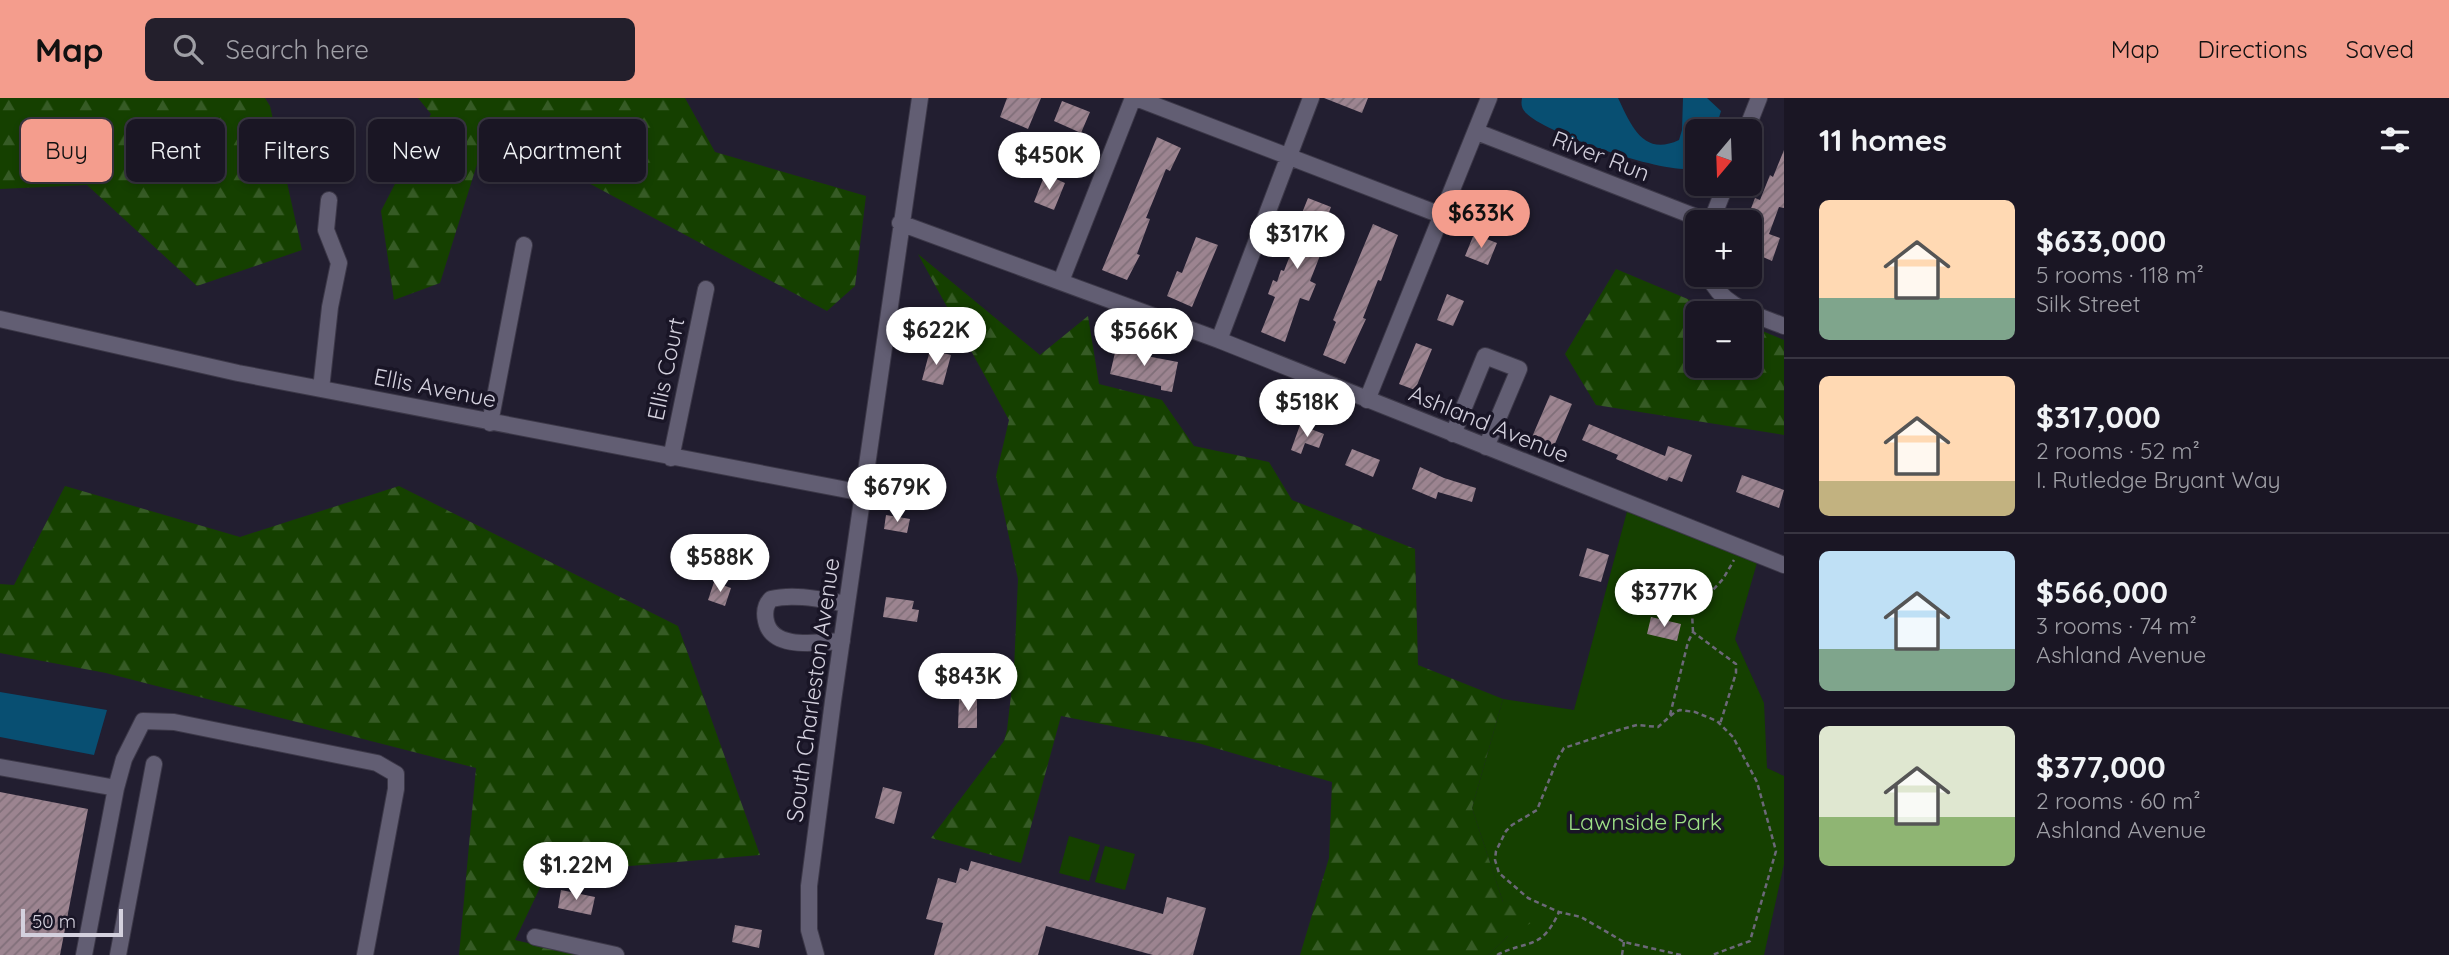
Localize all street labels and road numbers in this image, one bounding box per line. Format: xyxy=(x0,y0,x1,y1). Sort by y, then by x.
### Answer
street label: River Run xyxy=(1548,124,1654,187)
street label: Ellis Court xyxy=(640,315,691,423)
street label: Ellis Avenue xyxy=(371,361,499,414)
street label: Ashland Avenue xyxy=(1405,378,1573,469)
street label: South Charleston Avenue xyxy=(780,556,845,824)

